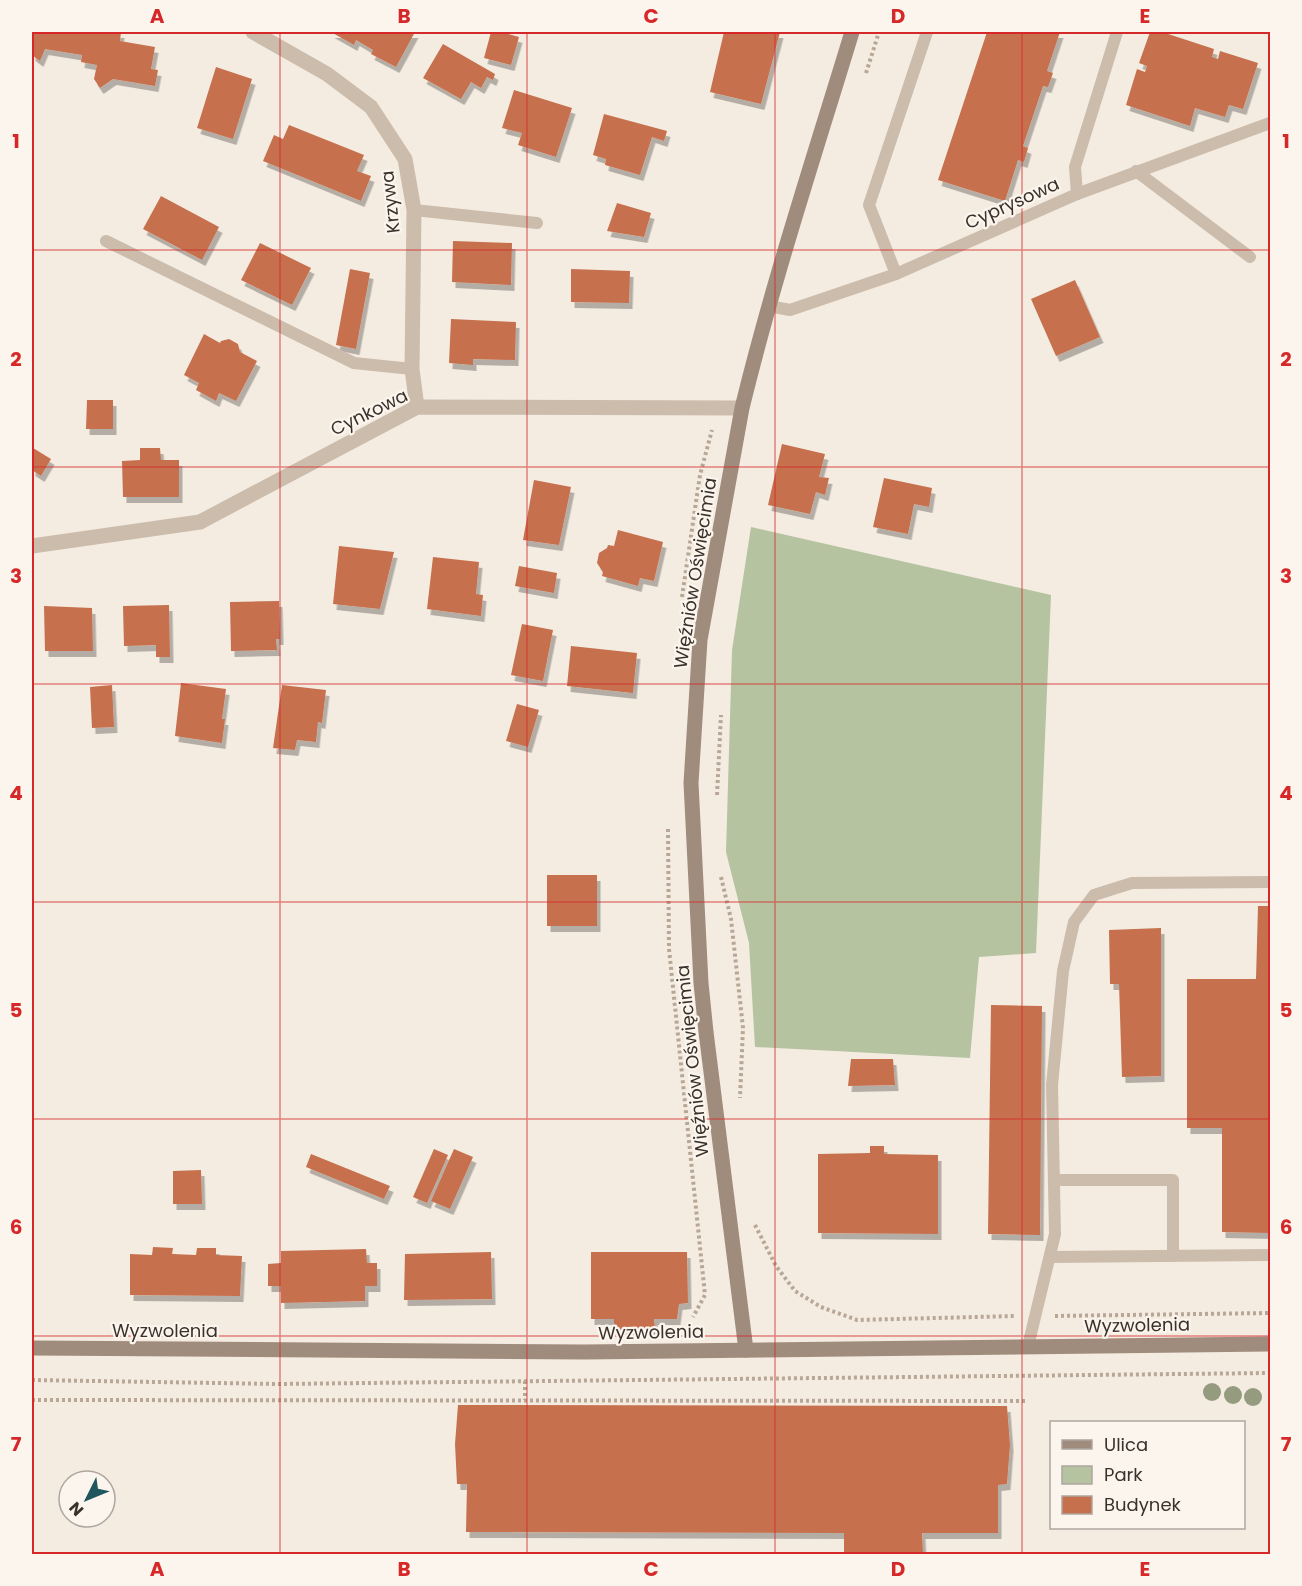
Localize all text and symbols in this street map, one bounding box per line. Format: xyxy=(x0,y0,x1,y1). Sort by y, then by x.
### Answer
text: A xyxy=(150,2,165,30)
text: B xyxy=(397,2,411,30)
text: C xyxy=(643,2,659,30)
text: D xyxy=(891,2,905,30)
text: E xyxy=(1140,2,1150,30)
text: 1 xyxy=(12,127,20,155)
text: 1 xyxy=(1282,127,1290,155)
street label: Krzywa xyxy=(374,169,406,235)
street label: Cyprysowa xyxy=(961,171,1063,235)
text: 2 xyxy=(10,345,22,373)
text: 2 xyxy=(1280,345,1292,373)
street label: Cynkowa xyxy=(326,383,412,441)
street label: Więźniów Oświęcimia xyxy=(668,476,722,670)
text: 3 xyxy=(10,562,22,590)
text: 3 xyxy=(1280,562,1292,590)
text: 4 xyxy=(9,779,23,807)
text: 4 xyxy=(1279,779,1293,807)
street label: Więźniów Oświęcimia xyxy=(669,964,715,1158)
text: 5 xyxy=(10,996,23,1024)
text: 5 xyxy=(1280,996,1293,1024)
text: 6 xyxy=(10,1213,22,1241)
text: 6 xyxy=(1280,1213,1292,1241)
street label: Wyzwolenia xyxy=(1084,1312,1190,1338)
street label: Wyzwolenia xyxy=(112,1318,218,1343)
street label: Wyzwolenia xyxy=(598,1319,704,1345)
legend xyxy=(1050,1421,1245,1529)
text: 7 xyxy=(11,1430,22,1458)
text: 7 xyxy=(1281,1430,1292,1458)
text: Ulica xyxy=(1104,1432,1148,1457)
text: Park xyxy=(1104,1462,1143,1487)
north arrow xyxy=(57,1469,117,1529)
text: Budynek xyxy=(1104,1492,1182,1517)
text: N xyxy=(64,1497,89,1521)
text: A xyxy=(150,1555,165,1583)
text: B xyxy=(397,1555,411,1583)
text: C xyxy=(643,1555,659,1583)
text: D xyxy=(891,1555,905,1583)
text: E xyxy=(1140,1555,1150,1583)

